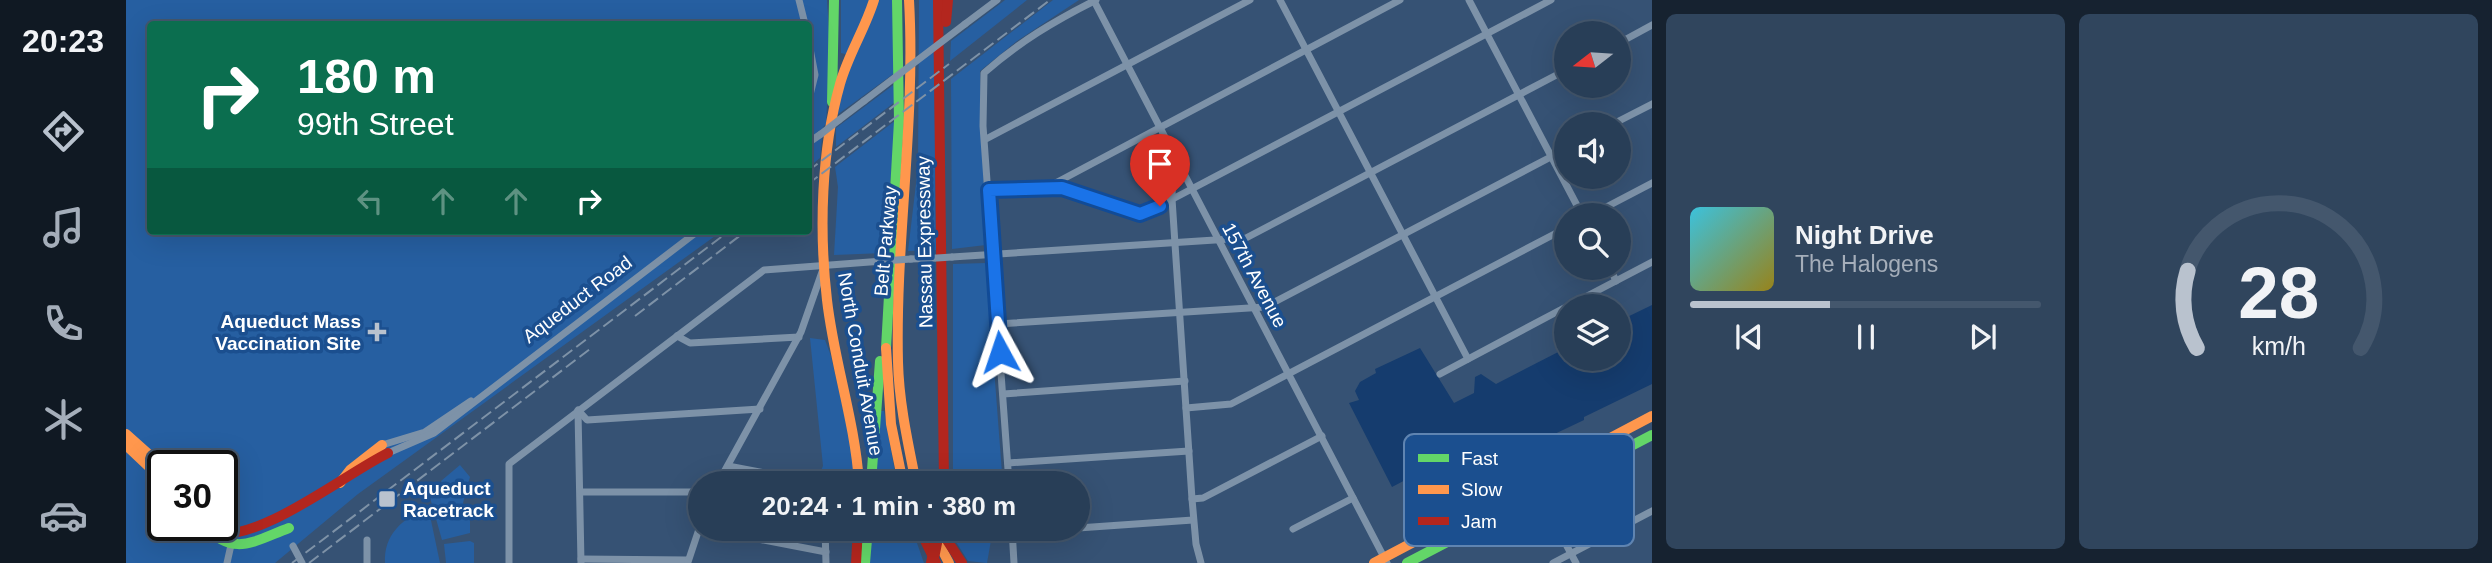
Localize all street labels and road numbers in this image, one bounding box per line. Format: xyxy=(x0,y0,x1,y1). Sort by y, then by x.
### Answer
street label: Nassau Expressway xyxy=(912,155,937,328)
street label: Belt Parkway xyxy=(870,184,901,297)
street label: 157th Avenue xyxy=(1218,219,1291,331)
street label: Aqueduct Road xyxy=(519,252,636,347)
street label: North Conduit Avenue xyxy=(834,271,887,457)

